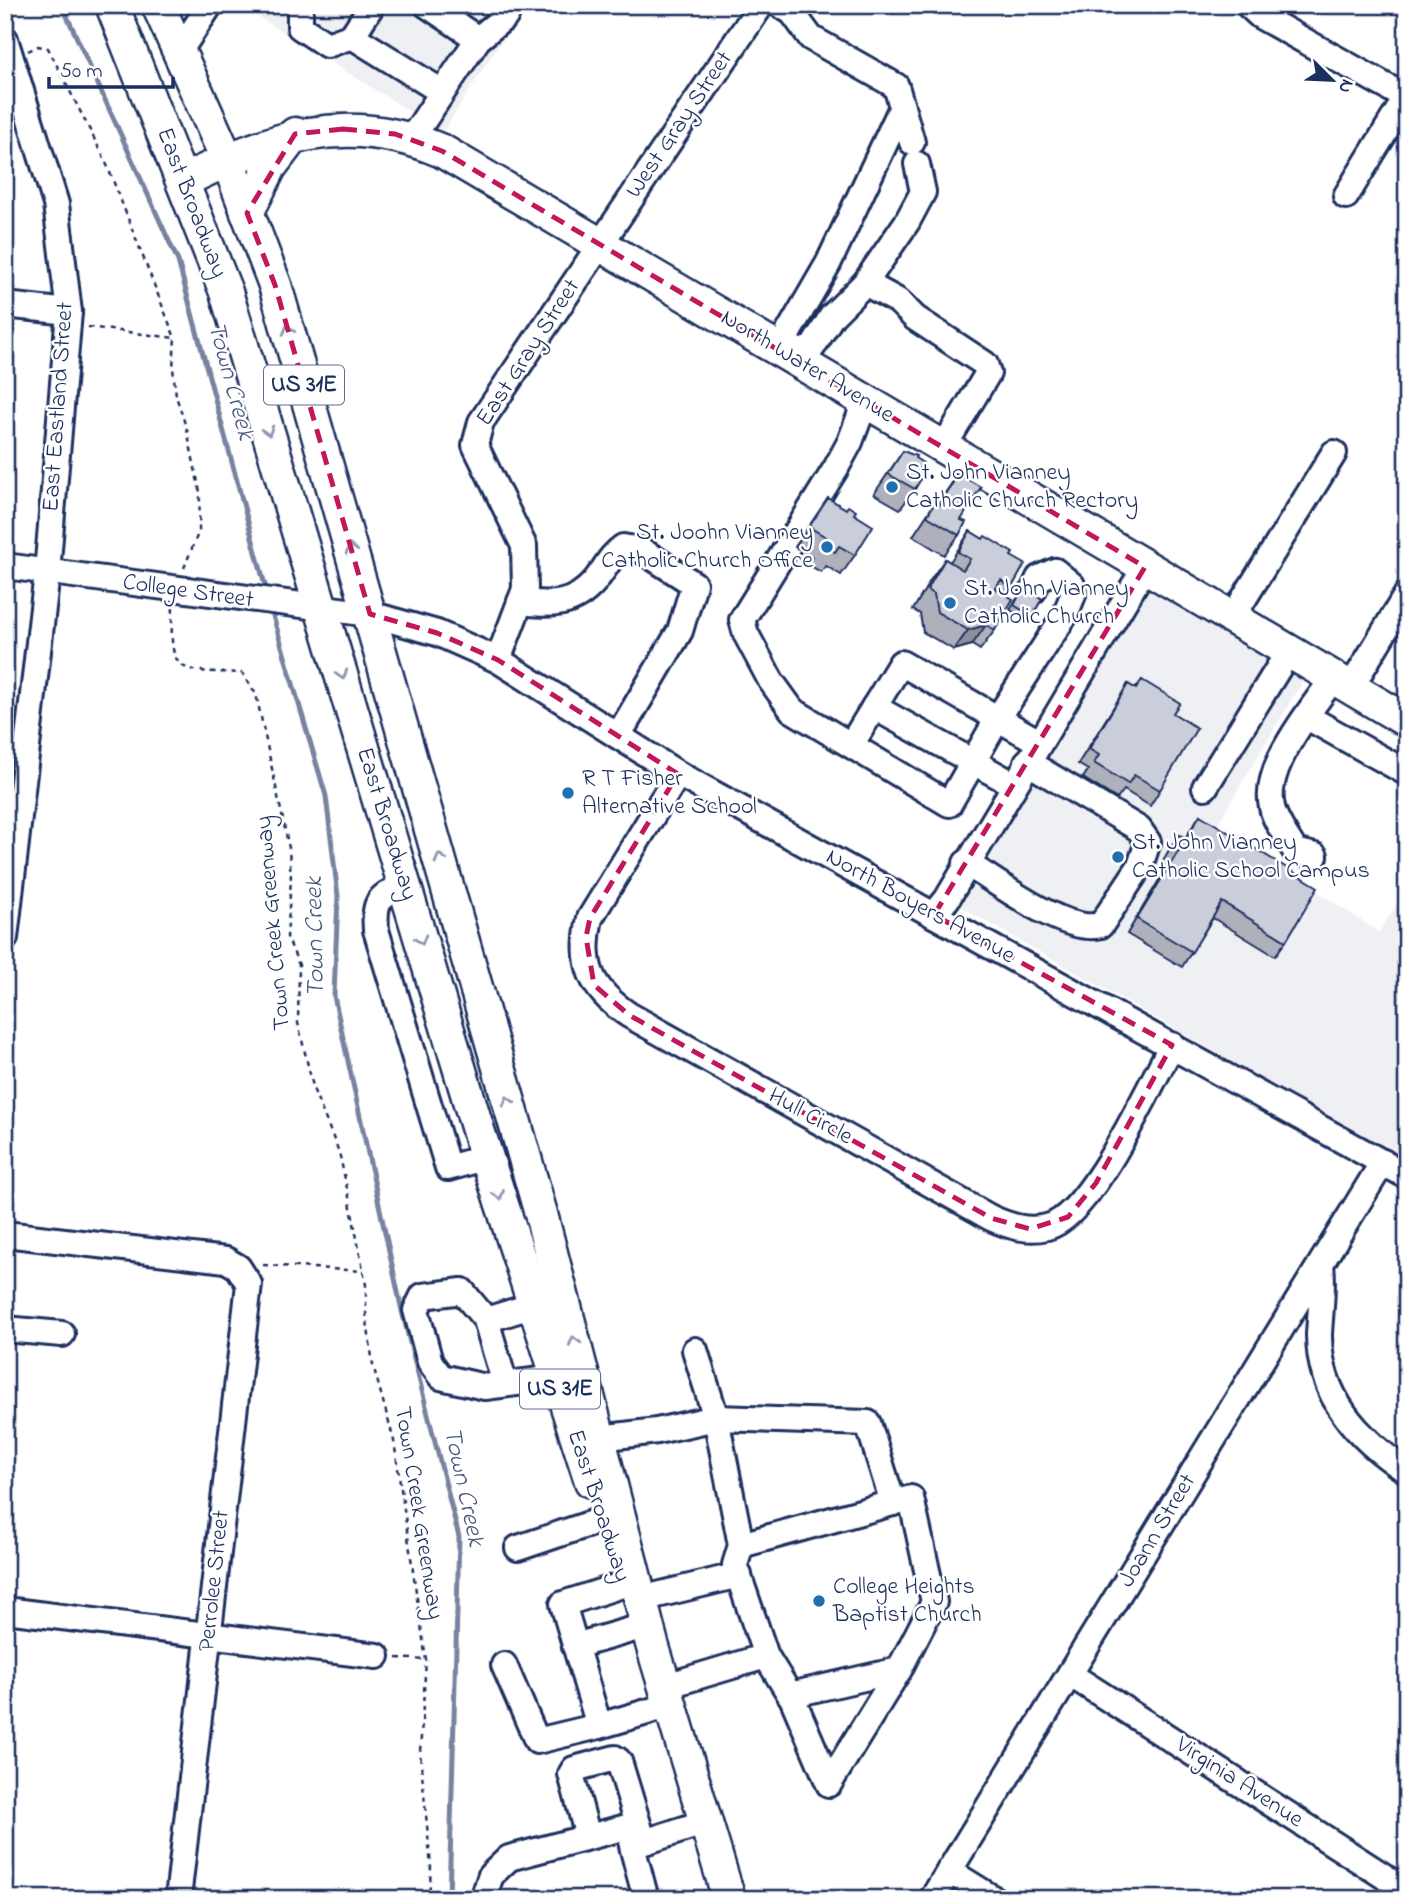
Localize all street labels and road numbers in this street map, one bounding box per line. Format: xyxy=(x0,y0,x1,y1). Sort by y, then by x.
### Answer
street label: West Gray Street xyxy=(618,44,743,206)
street label: East Broadway xyxy=(145,123,236,284)
street label: East Gray Street xyxy=(468,273,591,434)
street label: East Eastland Street xyxy=(34,301,84,513)
street label: North Water Avenue xyxy=(713,301,901,433)
road number: US 31E xyxy=(264,366,344,404)
street label: College Street xyxy=(120,565,256,619)
street label: East Broadway xyxy=(345,743,426,905)
street label: Town Creek Greenway xyxy=(247,814,302,1032)
street label: North Boyers Avenue xyxy=(818,840,1021,975)
street label: Hull Circle xyxy=(761,1079,859,1155)
road number: US 31E xyxy=(520,1370,600,1408)
street label: Town Creek Greenway xyxy=(383,1404,452,1622)
street label: East Broadway xyxy=(556,1425,639,1587)
street label: Joann Street xyxy=(1110,1467,1206,1595)
street label: Perrolee Street xyxy=(190,1509,240,1653)
street label: Virginia Avenue xyxy=(1167,1728,1310,1838)

